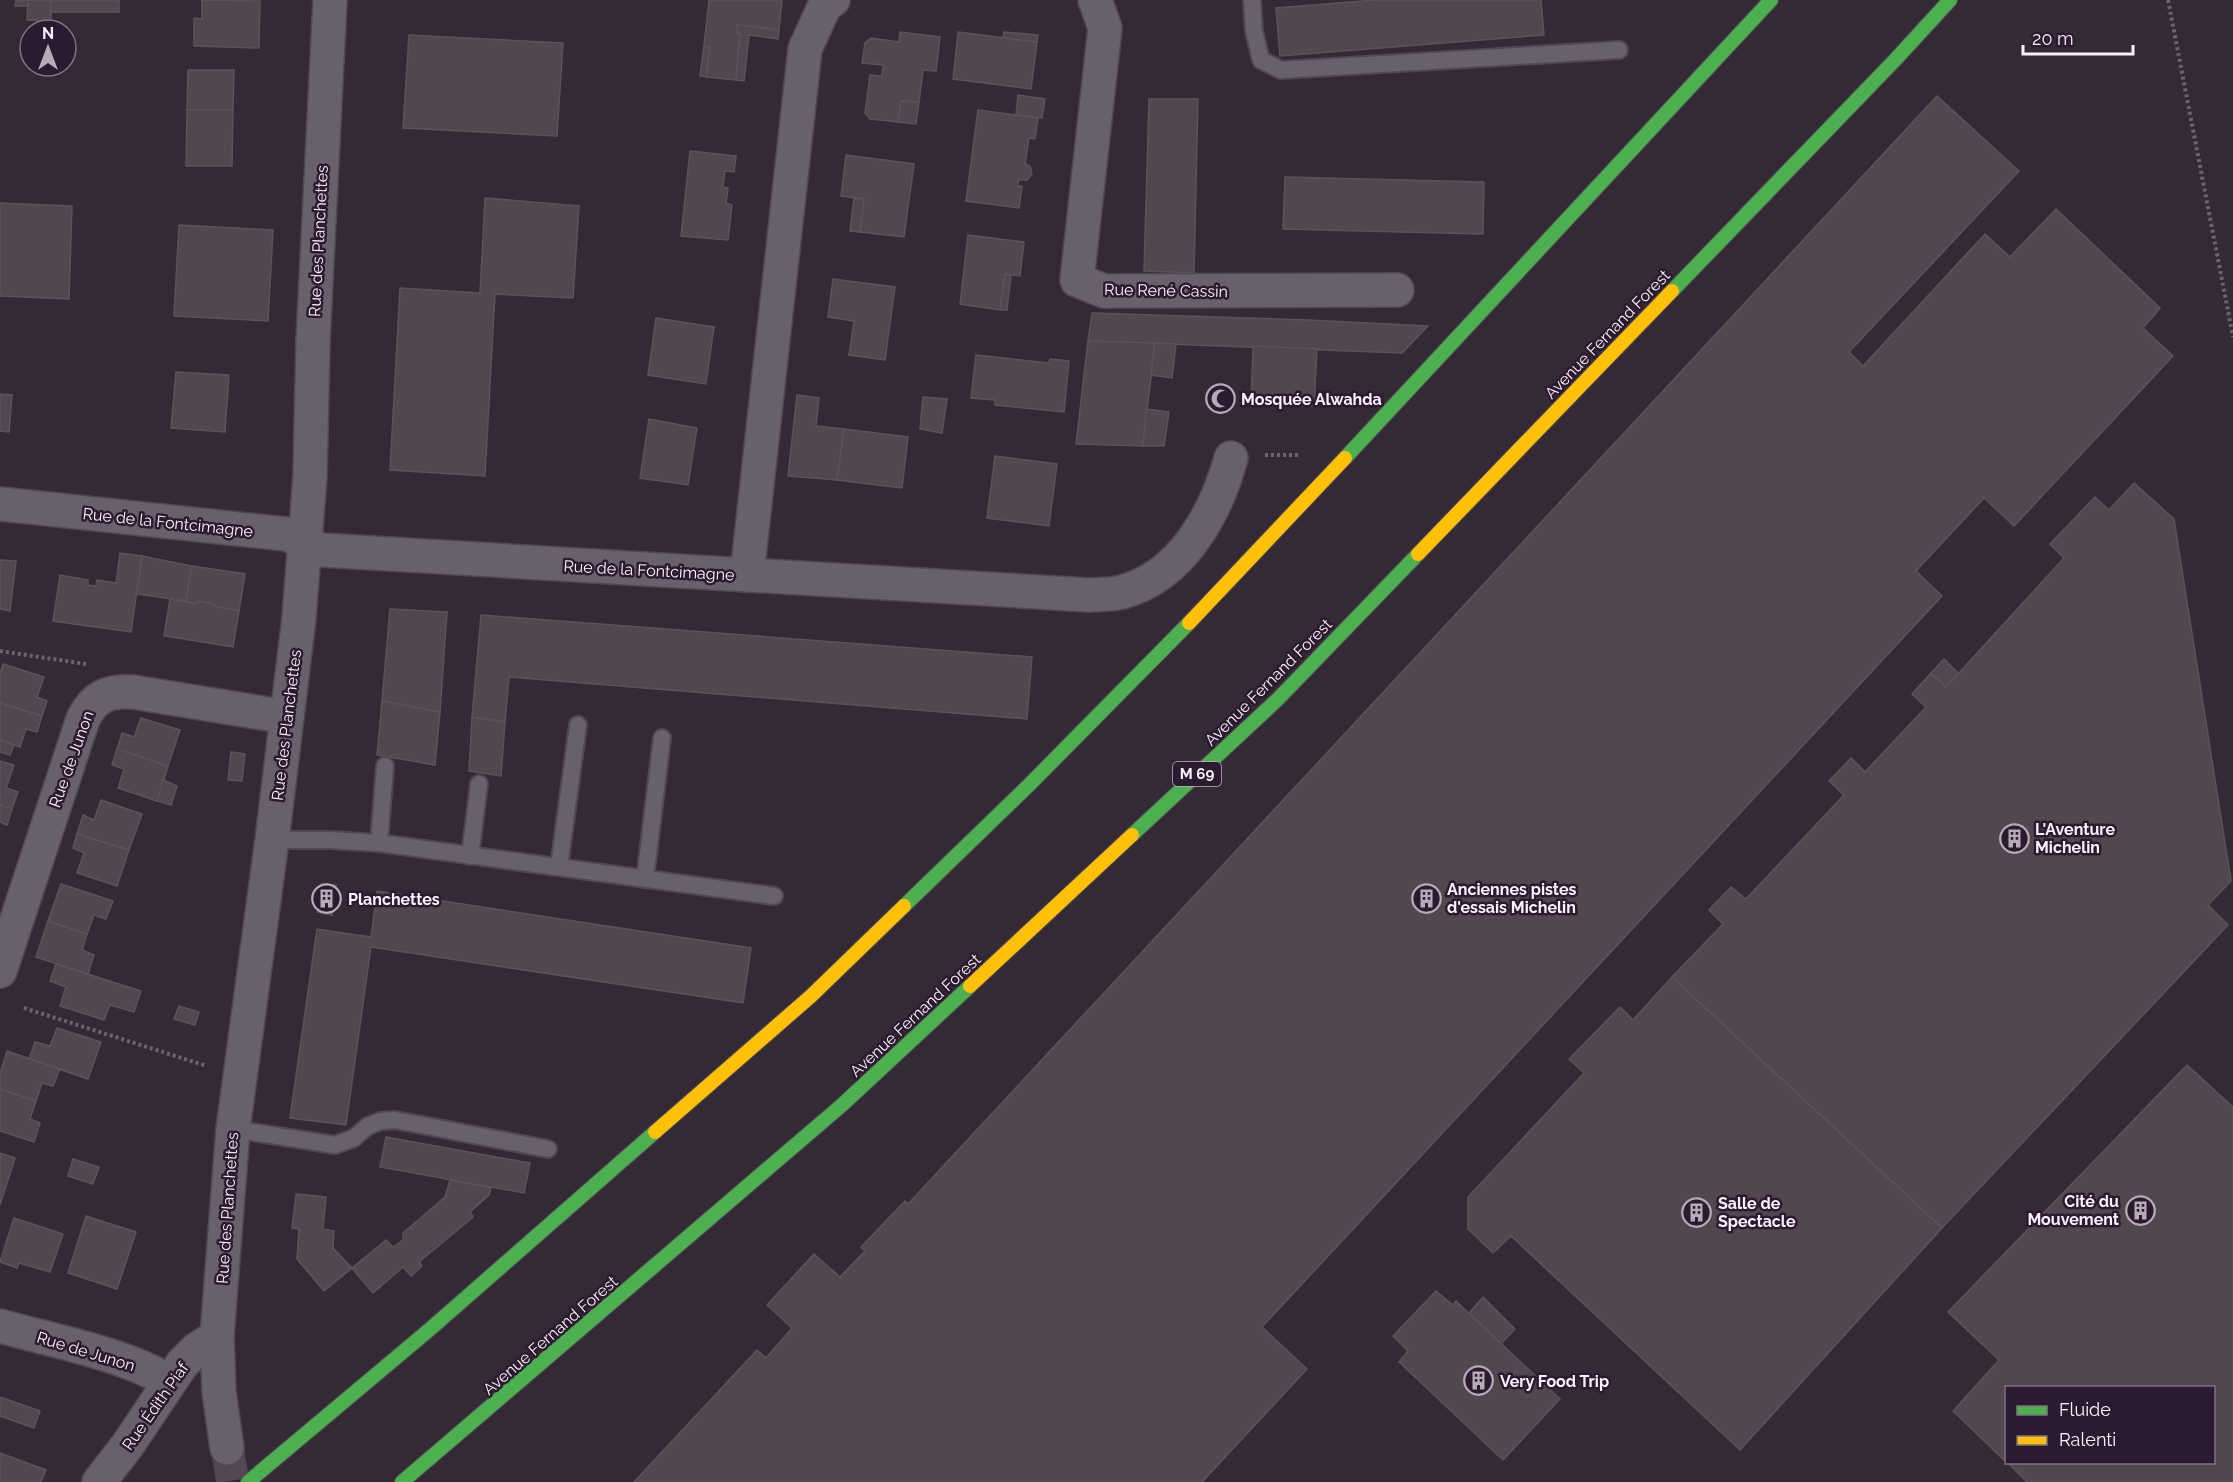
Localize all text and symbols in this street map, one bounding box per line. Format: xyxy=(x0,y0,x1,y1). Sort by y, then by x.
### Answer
north arrow xyxy=(18,18,78,78)
scale bar xyxy=(2023,18,2132,56)
text: N xyxy=(42,24,54,43)
text: 20 m xyxy=(2032,28,2074,49)
street label: Rue des Planchettes xyxy=(305,164,332,317)
street label: Avenue Fernand Forest xyxy=(1541,265,1674,403)
street label: Rue René Cassin xyxy=(1104,280,1228,301)
mosque icon: Mosquée Alwahda xyxy=(1204,383,1236,415)
place label: Mosquée Alwahda xyxy=(1241,390,1382,409)
street label: Rue de la Fontcimagne xyxy=(82,504,254,541)
street label: Rue de la Fontcimagne xyxy=(563,557,735,584)
street label: Avenue Fernand Forest xyxy=(1201,614,1336,750)
street label: Rue des Planchettes xyxy=(268,648,305,802)
street label: Rue de Junon xyxy=(45,708,98,810)
road number: M 69 xyxy=(1173,762,1221,786)
place label: L'Aventure Michelin xyxy=(2035,820,2115,857)
building icon: L'Aventure Michelin xyxy=(1998,822,2030,854)
place label: Anciennes pistes d'essais Michelin xyxy=(1447,880,1576,917)
building icon: Anciennes pistes d'essais Michelin xyxy=(1410,882,1442,914)
building icon: Planchettes xyxy=(311,883,343,915)
place label: Planchettes xyxy=(348,890,440,909)
street label: Avenue Fernand Forest xyxy=(846,949,985,1081)
street label: Rue des Planchettes xyxy=(213,1131,242,1284)
place label: Cité du Mouvement xyxy=(2027,1192,2119,1229)
place label: Salle de Spectacle xyxy=(1718,1194,1796,1231)
building icon: Cité du Mouvement xyxy=(2124,1194,2156,1226)
building icon: Salle de Spectacle xyxy=(1681,1196,1713,1228)
street label: Avenue Fernand Forest xyxy=(479,1271,622,1399)
street label: Rue de Junon xyxy=(34,1328,137,1375)
street label: Rue Édith Piaf xyxy=(117,1358,193,1454)
building icon: Very Food Trip xyxy=(1463,1365,1495,1397)
place label: Very Food Trip xyxy=(1500,1372,1609,1391)
legend xyxy=(2005,1386,2215,1464)
text: Fluide xyxy=(2059,1399,2111,1420)
text: Ralenti xyxy=(2059,1429,2116,1450)

